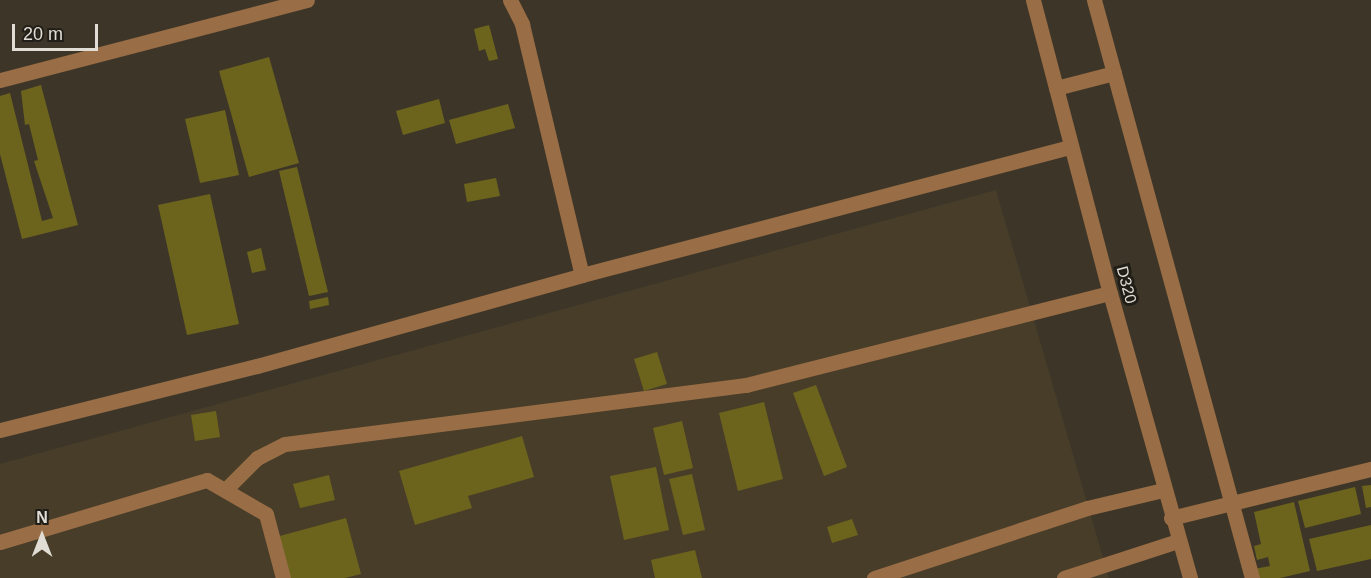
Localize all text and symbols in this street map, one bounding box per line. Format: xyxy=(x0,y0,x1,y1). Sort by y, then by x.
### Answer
scale bar xyxy=(15,12,100,50)
text: 20 m xyxy=(23,24,63,44)
street label: D320 xyxy=(1112,264,1140,306)
north arrow xyxy=(12,506,72,566)
text: N xyxy=(36,509,48,526)

